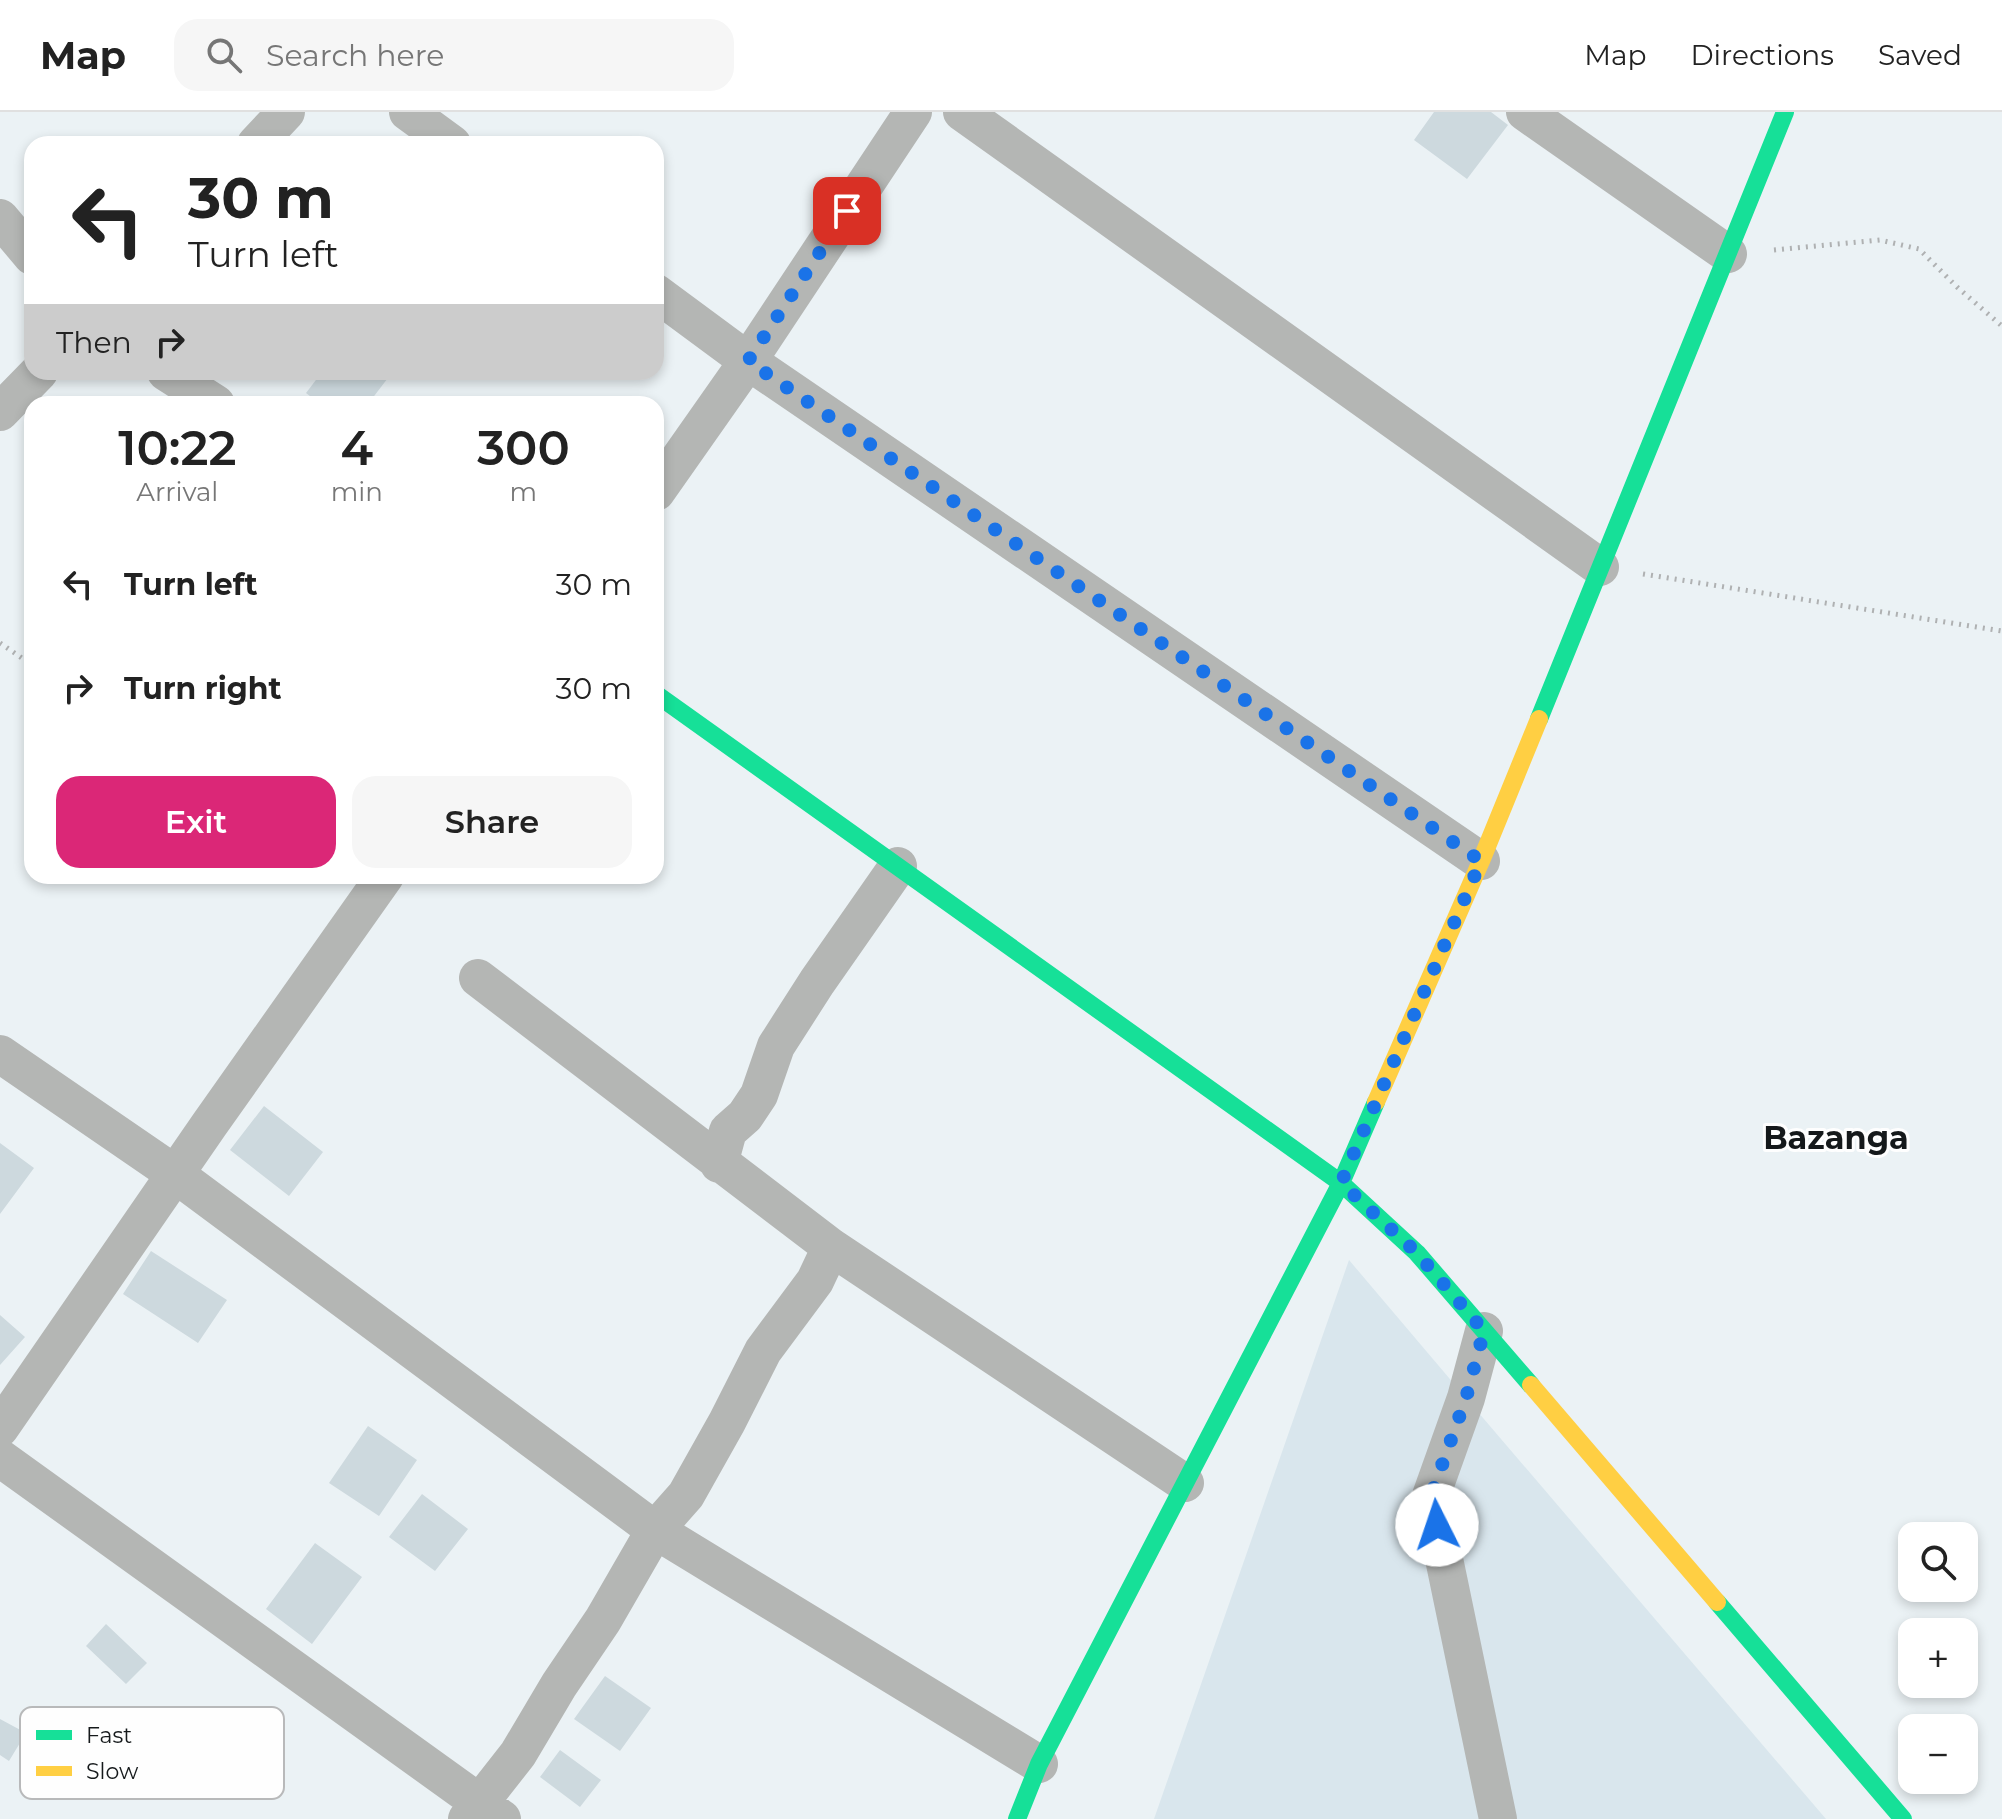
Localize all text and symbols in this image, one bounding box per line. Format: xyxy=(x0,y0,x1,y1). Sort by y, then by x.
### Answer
search box xyxy=(174,19,734,91)
text: Map xyxy=(40,32,126,79)
icon: search xyxy=(202,33,246,77)
text: Search here xyxy=(266,37,444,74)
text: Map xyxy=(1584,38,1646,72)
text: Directions xyxy=(1690,38,1834,72)
text: Saved xyxy=(1878,38,1962,72)
text: 30 m xyxy=(188,164,334,232)
icon: left xyxy=(56,168,160,272)
pin xyxy=(813,177,881,245)
icon: arrive xyxy=(825,189,869,233)
text: Turn left xyxy=(188,232,339,276)
icon: right xyxy=(148,320,192,364)
text: Then xyxy=(56,324,132,361)
text: 10:22 xyxy=(118,419,236,477)
text: 4 xyxy=(341,419,373,477)
text: 300 xyxy=(477,419,570,477)
text: Arrival xyxy=(136,476,218,508)
text: min xyxy=(331,476,383,508)
text: m xyxy=(510,476,537,508)
icon: left xyxy=(56,562,100,606)
text: Turn left xyxy=(124,566,257,603)
text: 30 m xyxy=(556,566,632,603)
icon: right xyxy=(56,666,100,710)
text: Turn right xyxy=(124,670,281,707)
text: 30 m xyxy=(556,670,632,707)
button: Exit xyxy=(56,776,336,868)
button: Share xyxy=(352,776,632,868)
district label: Bazanga xyxy=(1763,1118,1909,1157)
position arrow xyxy=(1395,1483,1479,1567)
map controls xyxy=(1898,1522,1978,1794)
button: search xyxy=(1898,1522,1978,1602)
button: + xyxy=(1898,1618,1978,1698)
legend xyxy=(20,1707,284,1799)
button: − xyxy=(1898,1714,1978,1794)
text: Fast xyxy=(86,1722,132,1749)
text: Slow xyxy=(86,1758,139,1785)

